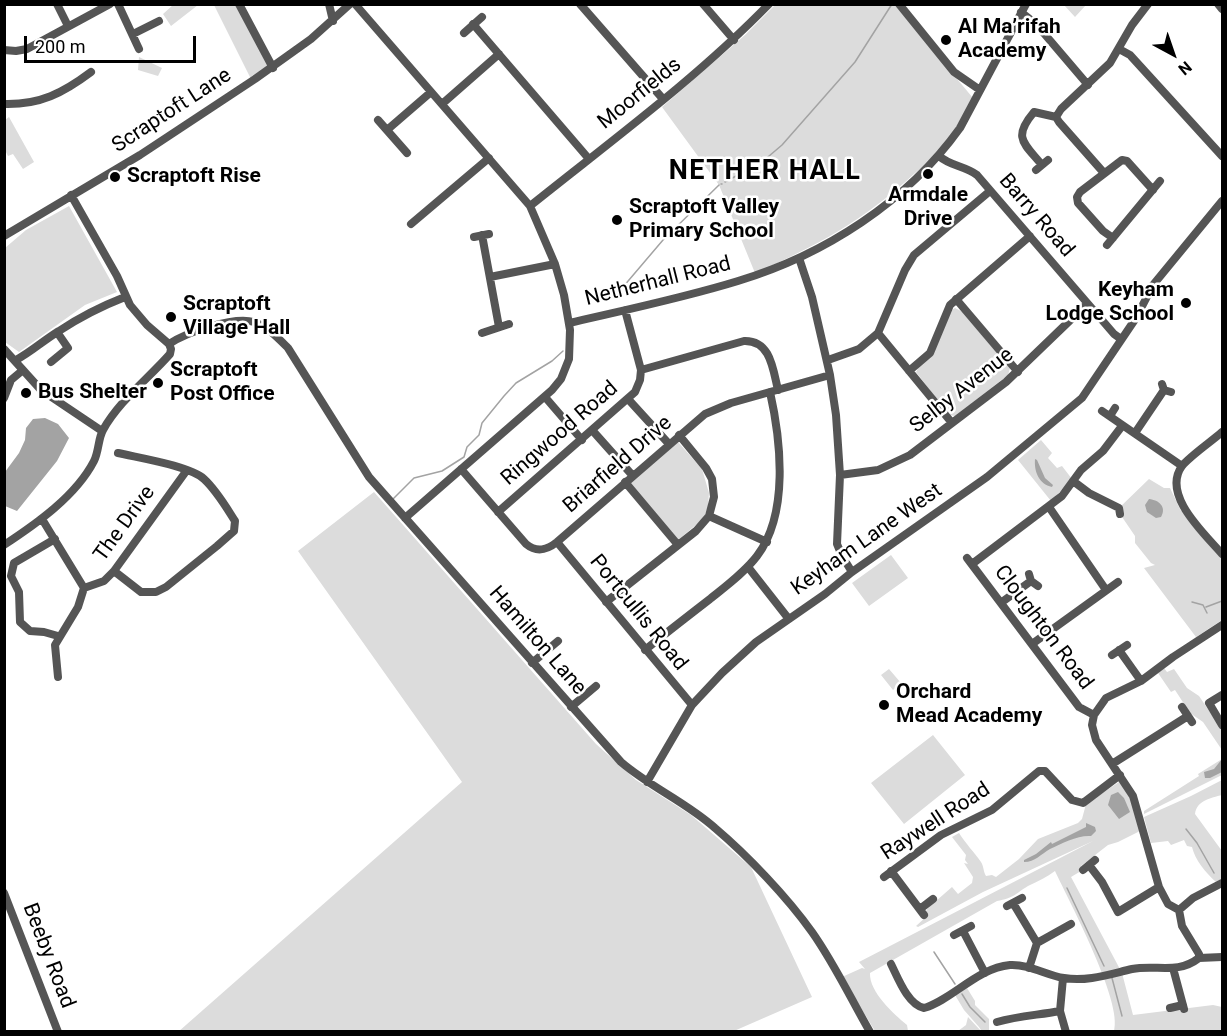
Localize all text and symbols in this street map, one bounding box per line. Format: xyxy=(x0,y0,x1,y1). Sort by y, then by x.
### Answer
place label: Al Ma’rifah Academy xyxy=(958,15,1061,65)
scale bar xyxy=(27,24,200,62)
north arrow xyxy=(1143,24,1203,84)
marker: Al Ma’rifah Academy xyxy=(939,33,953,47)
text: 200 m xyxy=(35,36,86,57)
street label: Moorfields xyxy=(593,53,687,135)
text: N xyxy=(1174,57,1195,79)
street label: Scraptoft Lane xyxy=(108,63,236,159)
district label: NETHER HALL xyxy=(669,156,861,188)
place label: Scraptoft Rise xyxy=(127,164,261,190)
marker: Armdale Drive xyxy=(921,167,935,181)
street label: Barry Road xyxy=(993,169,1079,263)
marker: Scraptoft Rise xyxy=(108,170,122,184)
place label: Armdale Drive xyxy=(888,183,968,233)
place label: Scraptoft Valley Primary School xyxy=(629,195,779,245)
marker: Scraptoft Valley Primary School xyxy=(610,213,624,227)
street label: Netherhall Road xyxy=(582,252,734,312)
place label: Keyham Lodge School xyxy=(1046,278,1174,328)
place label: Scraptoft Village Hall xyxy=(183,292,290,342)
marker: Keyham Lodge School xyxy=(1179,296,1193,310)
marker: Scraptoft Village Hall xyxy=(164,310,178,324)
street label: Selby Avenue xyxy=(905,343,1019,439)
place label: Scraptoft Post Office xyxy=(170,358,275,408)
marker: Scraptoft Post Office xyxy=(151,376,165,390)
street label: Ringwood Road xyxy=(496,376,624,492)
place label: Bus Shelter xyxy=(38,380,147,406)
marker: Bus Shelter xyxy=(19,386,33,400)
street label: Briarfield Drive xyxy=(558,411,678,519)
street label: Keyham Lane West xyxy=(787,479,947,601)
street label: The Drive xyxy=(89,481,161,567)
street label: Portcullis Road xyxy=(584,550,692,676)
street label: Cloughton Road xyxy=(988,561,1098,695)
street label: Hamilton Lane xyxy=(483,581,591,701)
place label: Orchard Mead Academy xyxy=(896,680,1042,730)
marker: Orchard Mead Academy xyxy=(877,698,891,712)
street label: Raywell Road xyxy=(877,777,995,867)
street label: Beeby Road xyxy=(16,900,80,1012)

